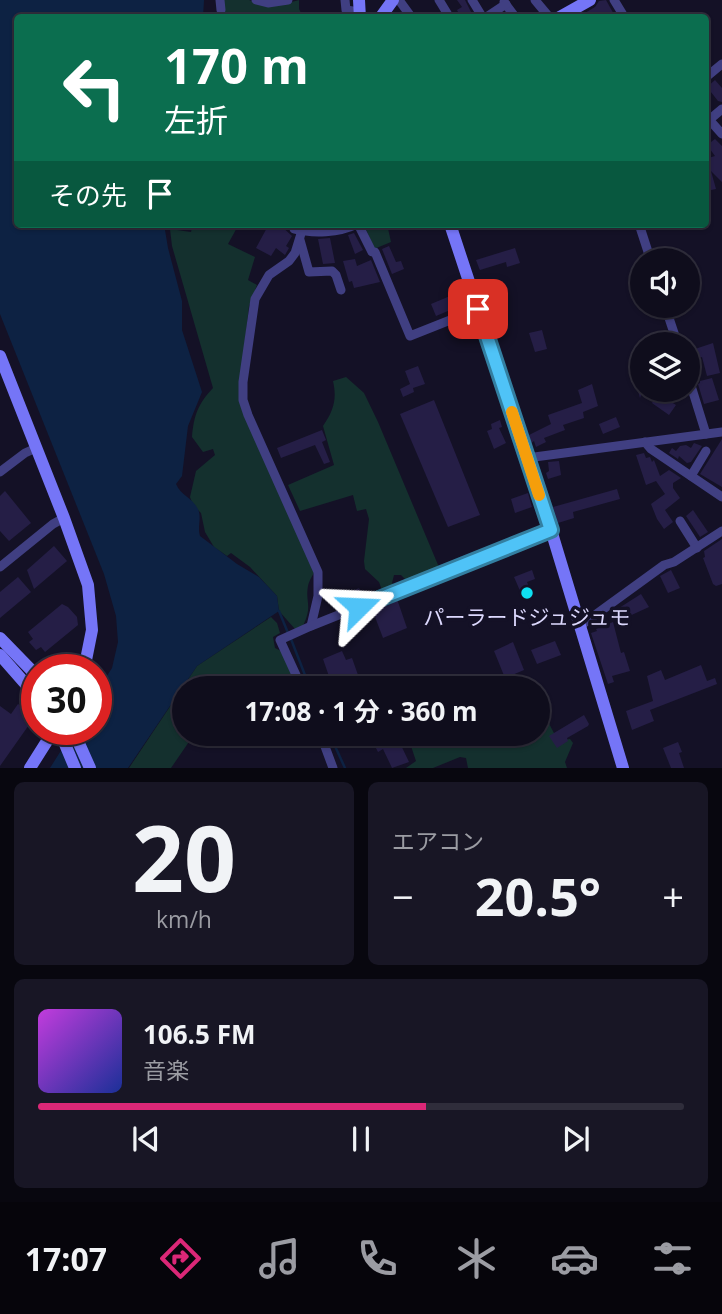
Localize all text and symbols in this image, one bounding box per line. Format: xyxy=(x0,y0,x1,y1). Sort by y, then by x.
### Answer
text: 170 m xyxy=(164,32,309,98)
icon: left xyxy=(49,42,140,133)
text: 左折 xyxy=(164,98,228,141)
icon: arrive xyxy=(141,175,179,213)
text: その先 xyxy=(49,177,127,213)
map controls xyxy=(630,248,700,402)
button: sound xyxy=(630,248,700,318)
pin xyxy=(448,279,508,339)
icon: arrive xyxy=(459,290,497,328)
button: layers xyxy=(630,332,700,402)
position arrow xyxy=(322,570,396,644)
marker: パーラードジュジュモ xyxy=(519,585,535,601)
place label: パーラードジュジュモ xyxy=(423,603,631,631)
speed limit sign: 30 xyxy=(21,654,112,745)
text: 17:08 · 1 分 · 360 m xyxy=(244,693,478,729)
text: 20 xyxy=(132,795,236,919)
text: エアコン xyxy=(392,825,484,857)
text: 20.5° xyxy=(475,860,601,931)
text: − xyxy=(392,870,414,922)
text: + xyxy=(662,870,684,922)
text: km/h xyxy=(156,903,212,935)
text: 106.5 FM xyxy=(143,1016,255,1052)
text: 音楽 xyxy=(143,1054,189,1086)
icon: previous xyxy=(127,1120,165,1158)
icon: pause xyxy=(342,1120,380,1158)
icon: next xyxy=(557,1120,595,1158)
icon: directions xyxy=(156,1234,205,1283)
icon: music xyxy=(255,1234,304,1283)
icon: phone xyxy=(353,1234,402,1283)
icon: climate xyxy=(452,1234,501,1283)
icon: car xyxy=(550,1234,599,1283)
icon: filters xyxy=(648,1234,697,1283)
text: 17:07 xyxy=(25,1237,107,1280)

